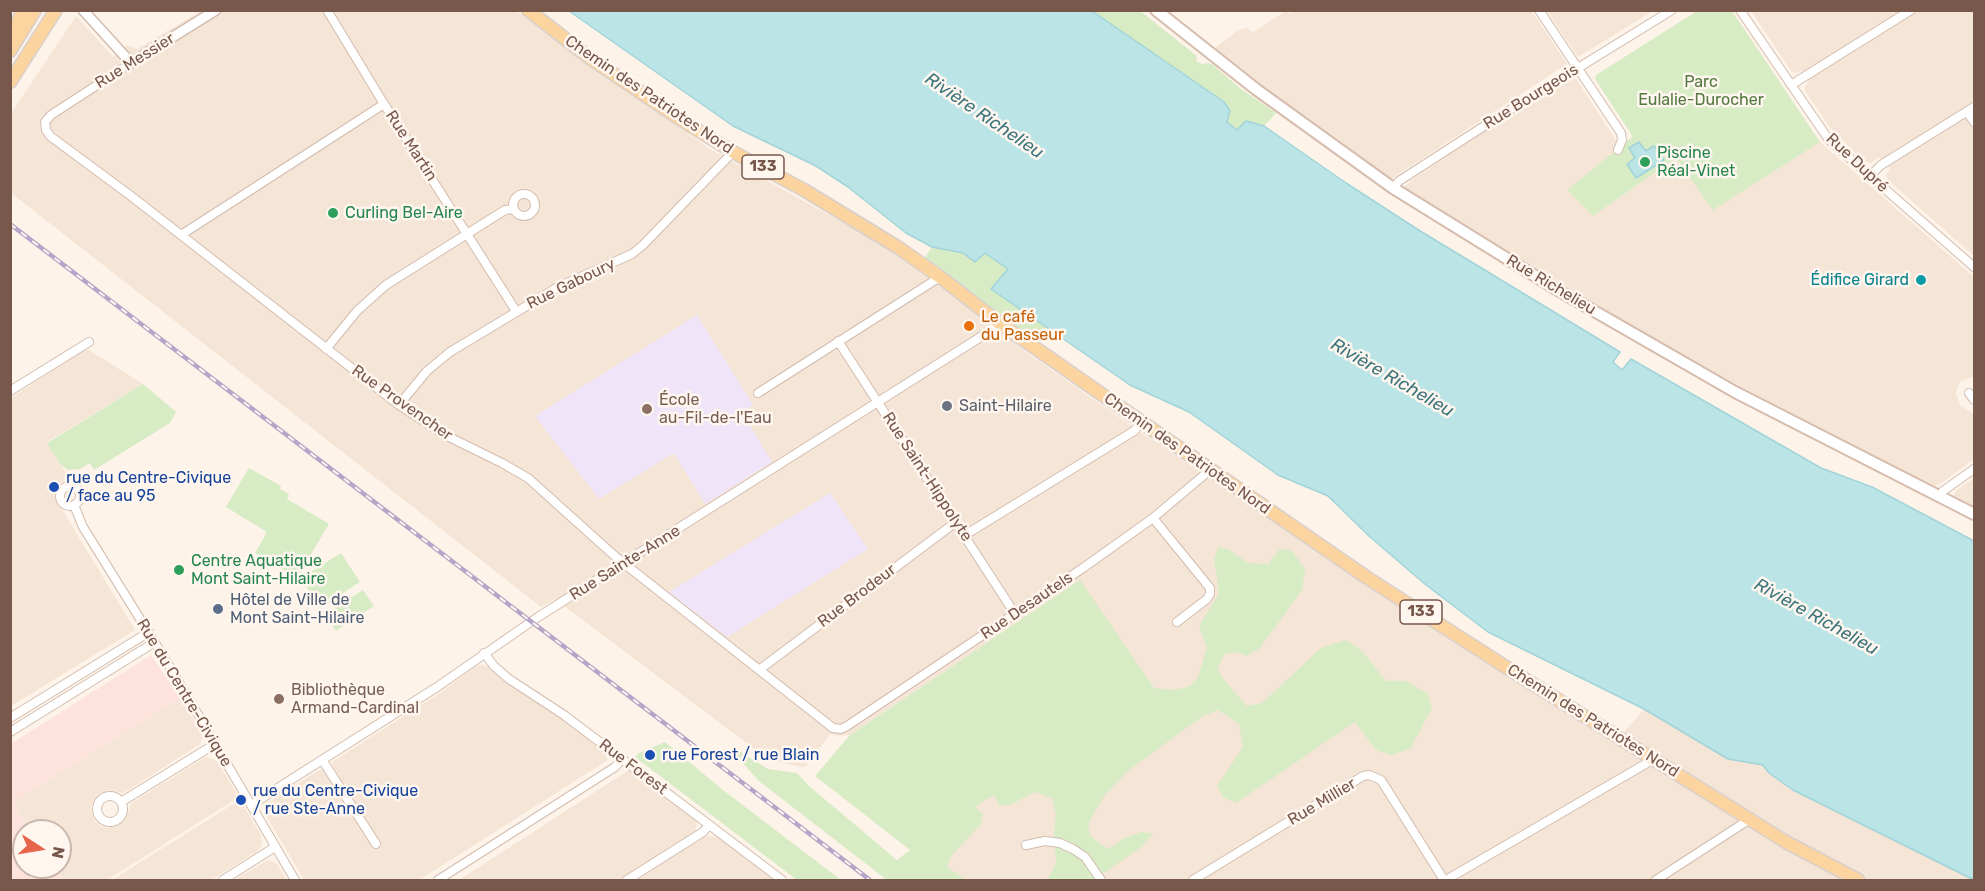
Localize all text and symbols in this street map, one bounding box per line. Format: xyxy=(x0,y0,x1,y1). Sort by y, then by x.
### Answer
street label: Rue Messier xyxy=(92,29,178,93)
street label: Chemin des Patriotes Nord xyxy=(561,31,737,159)
street label: Rue Bourgeois xyxy=(1480,60,1582,134)
water label: Rivière Richelieu xyxy=(921,68,1047,164)
park label: Parc Eulalie-Durocher xyxy=(1638,72,1764,110)
street label: Rue Martin xyxy=(381,107,441,185)
street label: Rue Dupré xyxy=(1822,129,1892,197)
place label: Piscine Réal-Vinet xyxy=(1657,143,1735,181)
road number: 133 xyxy=(742,155,784,179)
marker: Piscine Réal-Vinet xyxy=(1638,155,1652,169)
place label: Curling Bel-Aire xyxy=(345,203,463,223)
marker: Curling Bel-Aire xyxy=(326,206,340,220)
street label: Rue Richelieu xyxy=(1503,251,1599,319)
street label: Rue Gaboury xyxy=(524,254,618,314)
place label: Édifice Girard xyxy=(1811,270,1909,290)
marker: Édifice Girard xyxy=(1914,273,1928,287)
place label: Le café du Passeur xyxy=(981,307,1064,345)
marker: Le café du Passeur xyxy=(962,319,976,333)
water label: Rivière Richelieu xyxy=(1327,334,1457,422)
street label: Rue Provencher xyxy=(348,361,456,445)
street label: Chemin des Patriotes Nord xyxy=(1100,389,1274,519)
place label: École au-Fil-de-l'Eau xyxy=(659,390,772,428)
place label: Saint-Hilaire xyxy=(959,396,1052,416)
marker: Saint-Hilaire xyxy=(940,399,954,413)
marker: École au-Fil-de-l'Eau xyxy=(640,402,654,416)
street label: Rue Saint-Hippolyte xyxy=(878,409,976,545)
place label: rue du Centre-Civique / face au 95 xyxy=(66,468,231,506)
marker: rue du Centre-Civique / face au 95 xyxy=(47,480,61,494)
street label: Rue Sainte-Anne xyxy=(566,521,684,605)
place label: Centre Aquatique Mont Saint-Hilaire xyxy=(191,551,325,589)
street label: Rue Brodeur xyxy=(814,560,900,632)
marker: Centre Aquatique Mont Saint-Hilaire xyxy=(172,563,186,577)
street label: Rue Desautels xyxy=(977,568,1077,644)
water label: Rivière Richelieu xyxy=(1750,574,1882,660)
place label: Hôtel de Ville de Mont Saint-Hilaire xyxy=(230,590,364,628)
road number: 133 xyxy=(1400,600,1442,624)
marker: Hôtel de Ville de Mont Saint-Hilaire xyxy=(211,602,225,616)
street label: Rue du Centre-Civique xyxy=(132,615,236,771)
street label: Chemin des Patriotes Nord xyxy=(1504,660,1682,782)
place label: Bibliothèque Armand-Cardinal xyxy=(291,680,419,718)
marker: Bibliothèque Armand-Cardinal xyxy=(272,692,286,706)
street label: Rue Forest xyxy=(595,735,671,799)
place label: rue Forest / rue Blain xyxy=(662,745,819,765)
marker: rue Forest / rue Blain xyxy=(643,748,657,762)
street label: Rue Millier xyxy=(1284,774,1360,830)
place label: rue du Centre-Civique / rue Ste-Anne xyxy=(253,781,418,819)
marker: rue du Centre-Civique / rue Ste-Anne xyxy=(234,793,248,807)
north arrow xyxy=(12,819,72,879)
text: N xyxy=(48,845,69,860)

